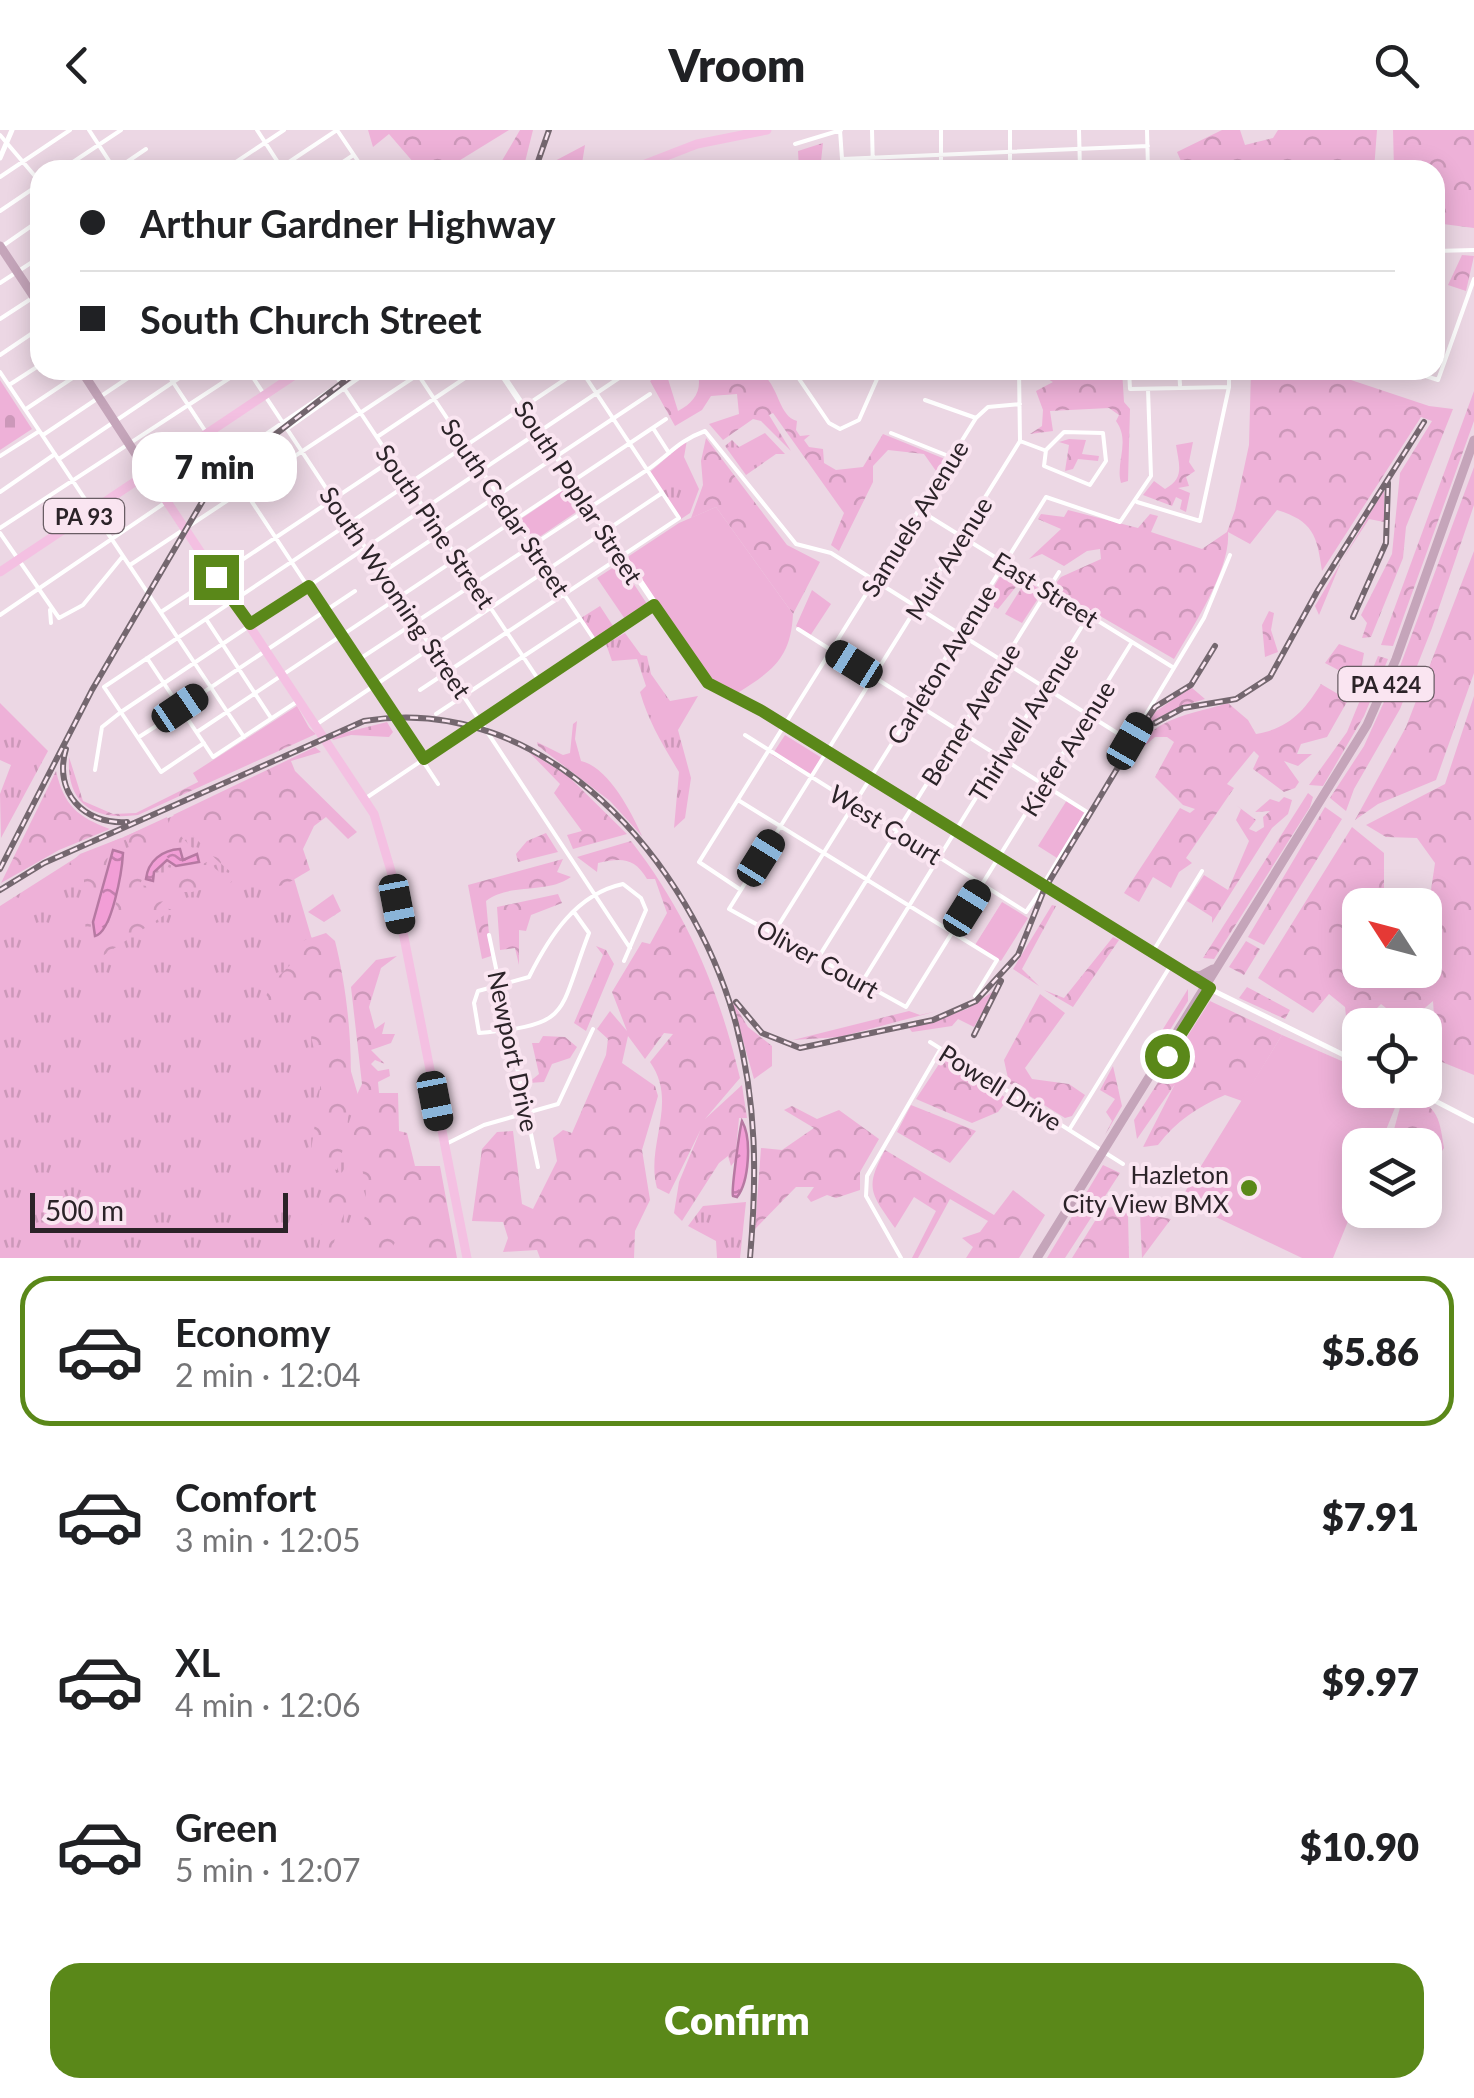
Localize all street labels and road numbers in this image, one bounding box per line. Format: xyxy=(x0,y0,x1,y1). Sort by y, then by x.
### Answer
street label: South Poplar Street xyxy=(509,395,649,589)
street label: South Cedar Street xyxy=(435,412,577,602)
street label: Samuels Avenue xyxy=(854,434,974,602)
street label: South Pine Street xyxy=(370,438,502,614)
street label: South Wyoming Street xyxy=(314,481,478,703)
street label: Muir Avenue xyxy=(898,491,998,625)
road number: PA 93 xyxy=(44,499,124,533)
street label: East Street xyxy=(988,545,1104,633)
street label: Carleton Avenue xyxy=(880,579,1002,749)
street label: Berner Avenue xyxy=(914,637,1026,791)
street label: Thirlwell Avenue xyxy=(962,637,1084,807)
road number: PA 424 xyxy=(1338,667,1434,701)
street label: Kiefer Avenue xyxy=(1013,675,1121,821)
street label: West Court xyxy=(824,778,948,870)
street label: Oliver Court xyxy=(752,912,884,1004)
street label: Newport Drive xyxy=(482,968,546,1134)
street label: Powell Drive xyxy=(934,1037,1068,1137)

